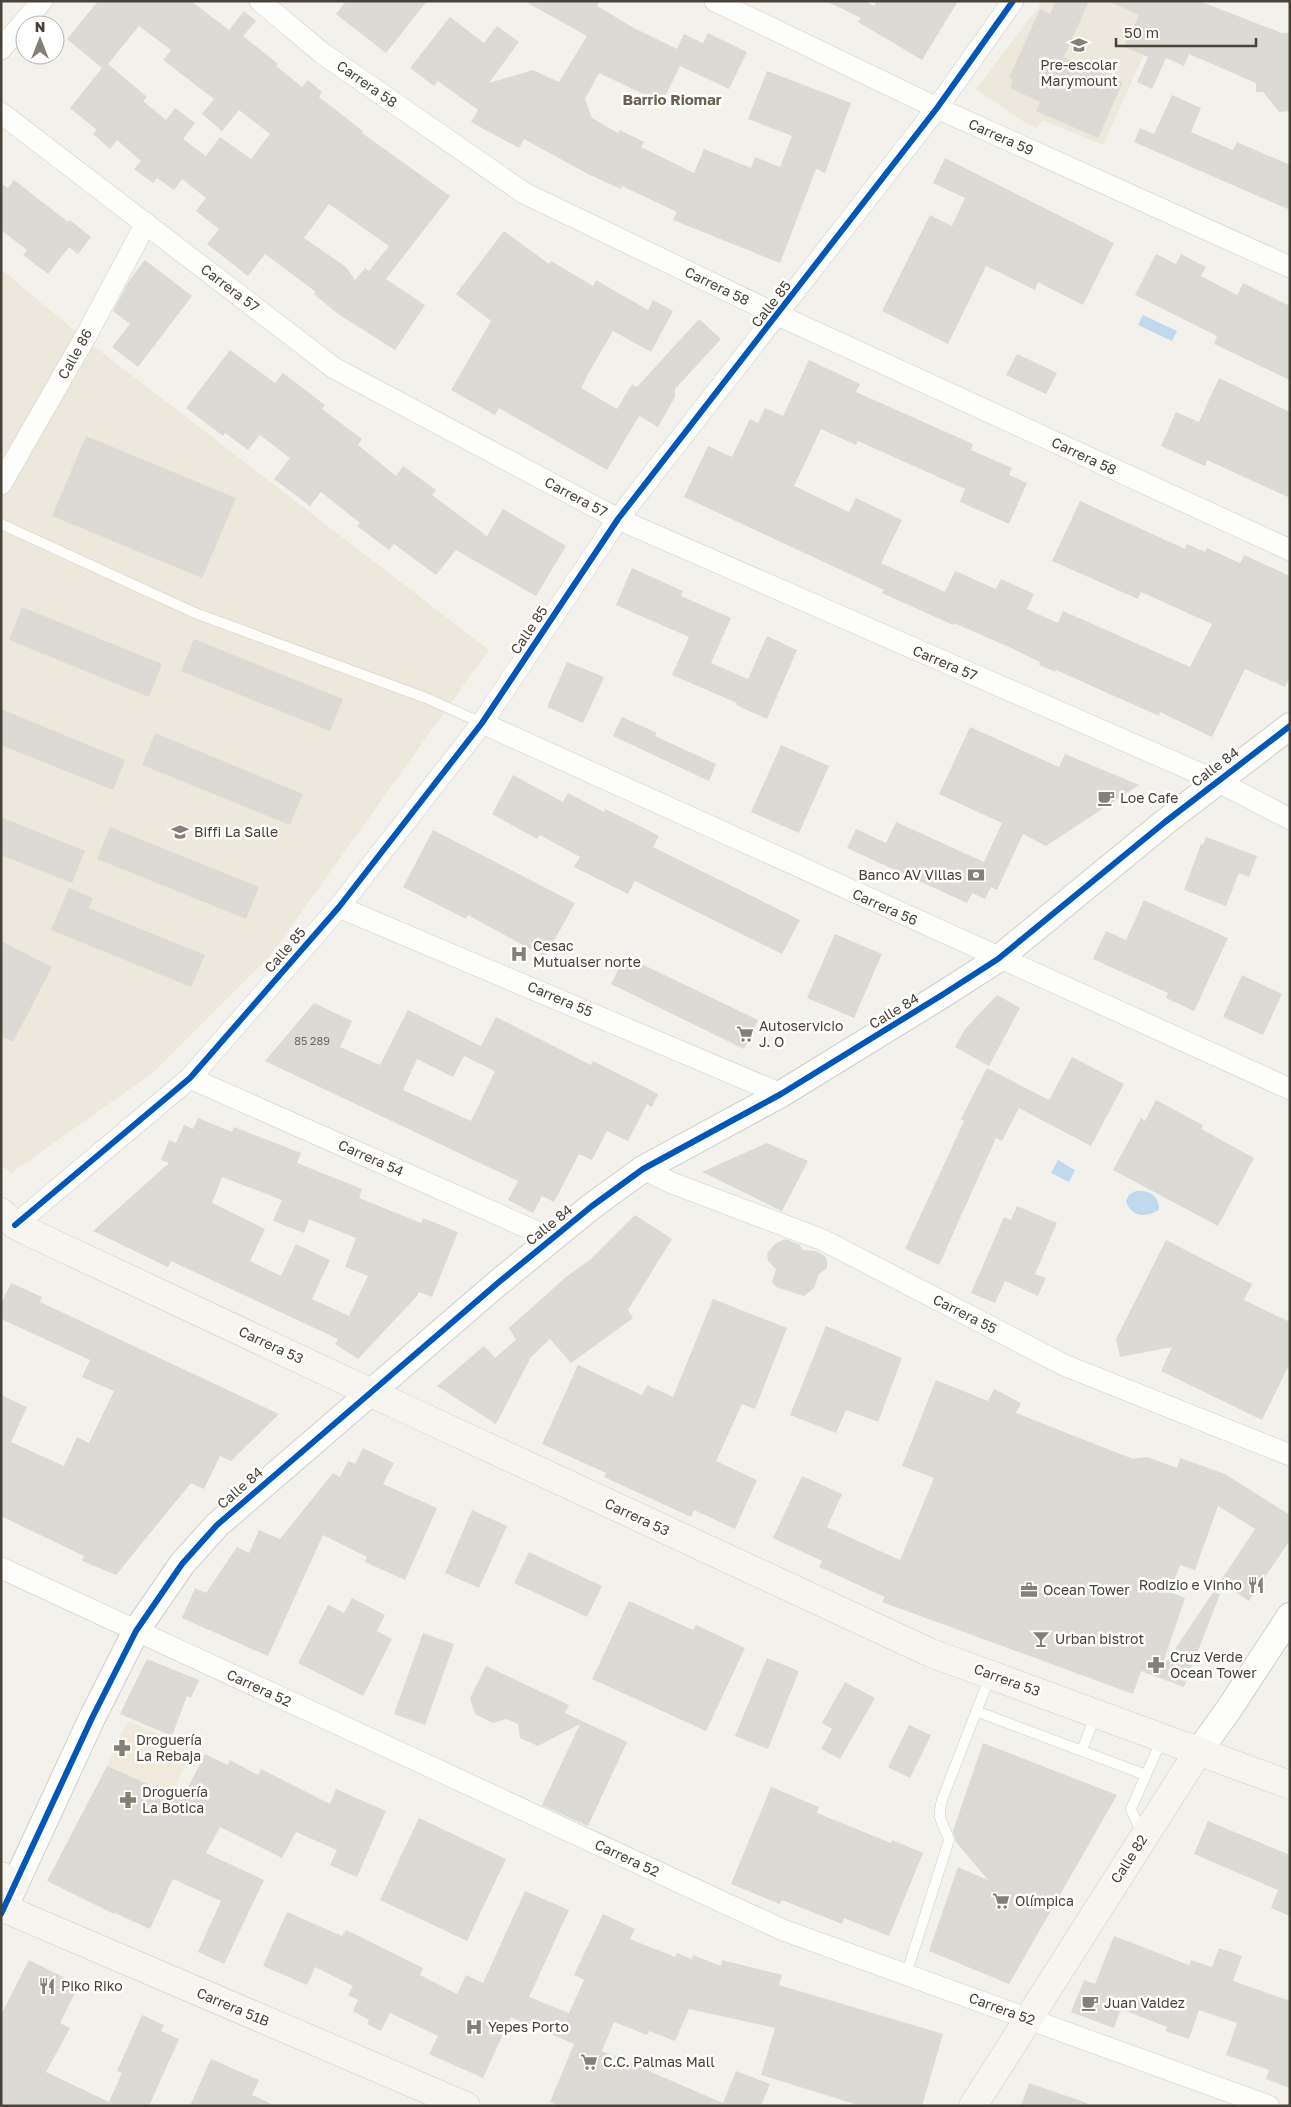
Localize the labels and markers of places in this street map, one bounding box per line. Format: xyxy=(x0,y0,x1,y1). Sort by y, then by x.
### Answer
school or university icon: Pre-escolar Marymount xyxy=(1069,35,1089,55)
place label: Pre-escolar Marymount xyxy=(1040,56,1118,89)
cafe icon: Loe Cafe xyxy=(1096,788,1116,808)
place label: Loe Cafe xyxy=(1120,789,1178,806)
school or university icon: Biffi La Salle xyxy=(170,822,190,842)
place label: Biffi La Salle xyxy=(194,823,278,840)
bank icon: Banco AV Villas xyxy=(966,865,986,885)
place label: Banco AV Villas xyxy=(858,866,962,883)
place label: Cesac Mutualser norte xyxy=(533,937,641,970)
hospital icon: Cesac Mutualser norte xyxy=(509,944,529,964)
place label: Autoservicio J. O xyxy=(759,1017,843,1050)
supermarket icon: Autoservicio J. O xyxy=(735,1024,755,1044)
restaurant icon: Rodizio e Vinho xyxy=(1246,1575,1266,1595)
place label: Rodizio e Vinho xyxy=(1139,1576,1242,1593)
office icon: Ocean Tower xyxy=(1019,1580,1039,1600)
place label: Ocean Tower xyxy=(1043,1581,1130,1598)
bar icon: Urban bistrot xyxy=(1031,1629,1051,1649)
place label: Urban bistrot xyxy=(1055,1630,1144,1647)
place label: Cruz Verde Ocean Tower xyxy=(1170,1648,1257,1681)
pharmacy icon: Cruz Verde Ocean Tower xyxy=(1146,1655,1166,1675)
place label: Droguería La Rebaja xyxy=(136,1731,202,1764)
pharmacy icon: Droguería La Rebaja xyxy=(112,1738,132,1758)
place label: Droguería La Botica xyxy=(142,1783,208,1816)
pharmacy icon: Droguería La Botica xyxy=(118,1790,138,1810)
supermarket icon: Olímpica xyxy=(991,1891,1011,1911)
place label: Olímpica xyxy=(1015,1892,1074,1909)
restaurant icon: Piko Riko xyxy=(37,1976,57,1996)
place label: Piko Riko xyxy=(61,1977,123,1994)
cafe icon: Juan Valdez xyxy=(1080,1993,1100,2013)
place label: Juan Valdez xyxy=(1104,1994,1185,2011)
hospital icon: Yepes Porto xyxy=(464,2017,484,2037)
place label: Yepes Porto xyxy=(488,2018,569,2035)
supermarket icon: C.C. Palmas Mall xyxy=(579,2052,599,2072)
place label: C.C. Palmas Mall xyxy=(603,2053,715,2070)

